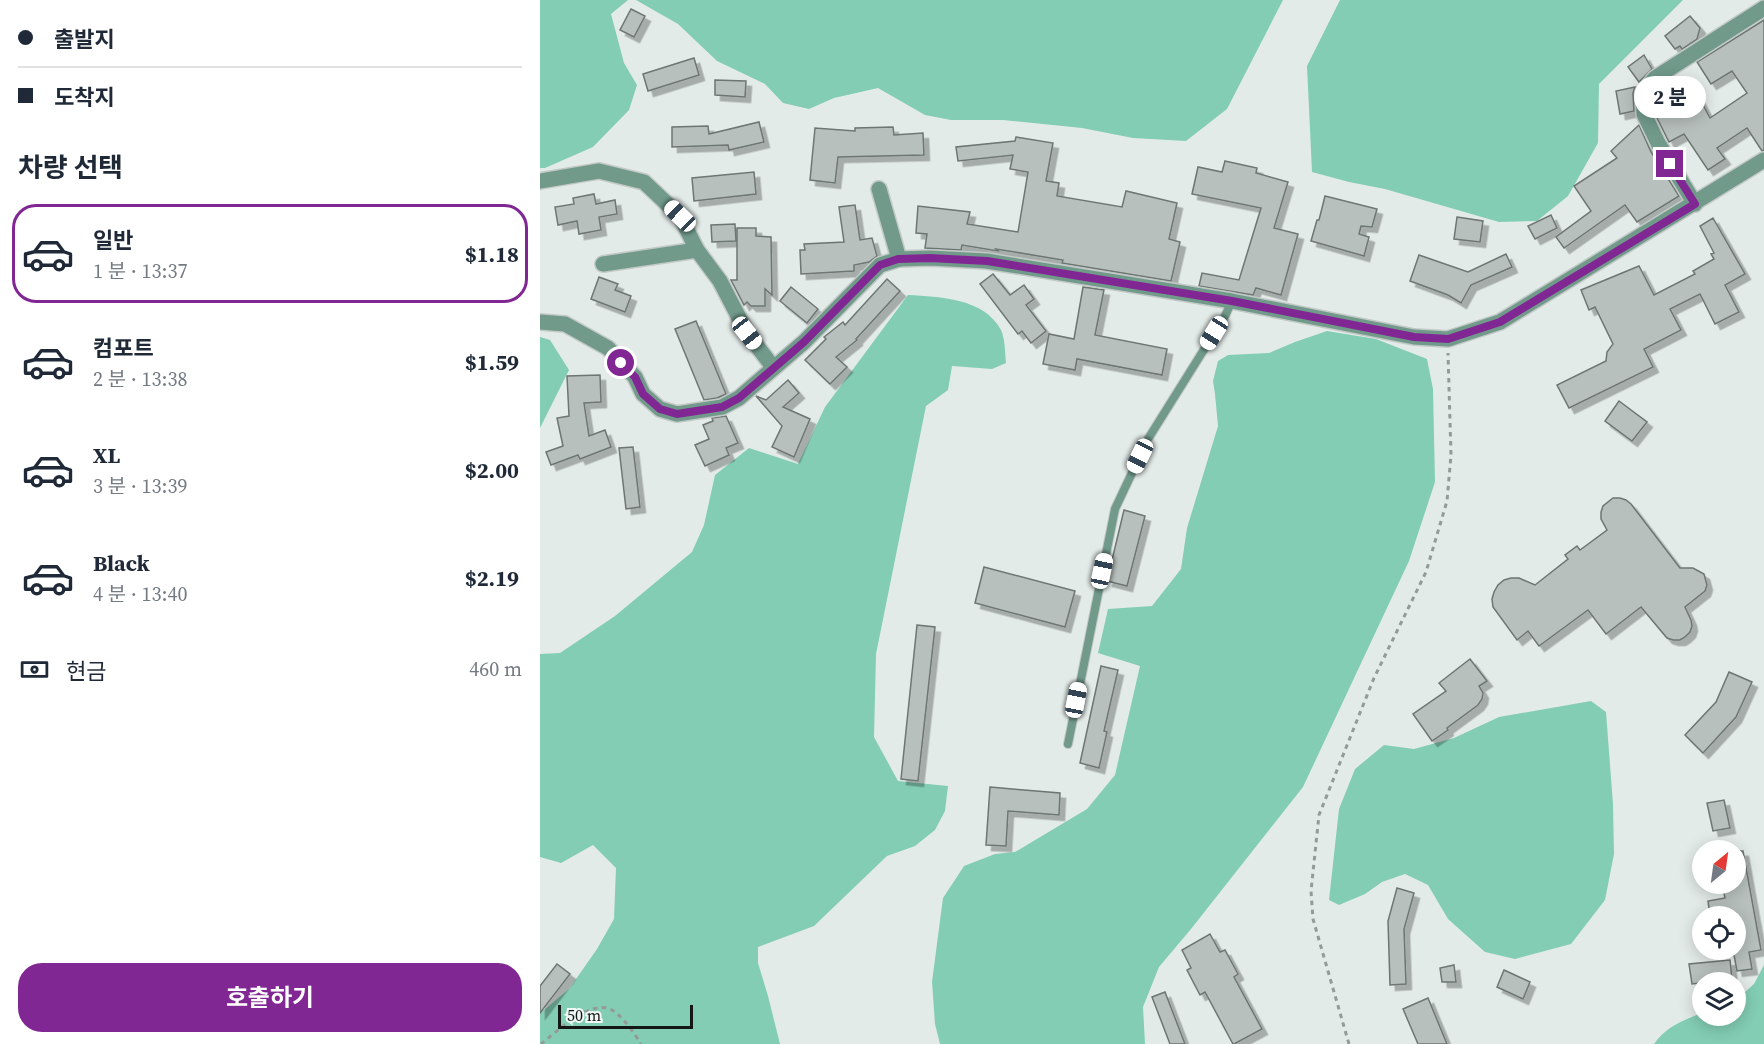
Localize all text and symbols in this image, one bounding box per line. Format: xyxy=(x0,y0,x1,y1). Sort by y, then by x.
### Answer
text: 출발지 xyxy=(54,24,115,54)
callout: 2 분 xyxy=(1634,77,1706,119)
text: 도착지 xyxy=(54,82,115,112)
text: 2 분 xyxy=(1653,83,1687,111)
text: 차량 선택 xyxy=(18,149,123,186)
route end xyxy=(1656,150,1683,177)
car xyxy=(661,197,699,235)
text: 일반 xyxy=(93,225,133,255)
icon: car xyxy=(21,227,75,281)
text: $1.18 xyxy=(465,239,519,269)
text: 1 분 · 13:37 xyxy=(93,257,187,285)
car xyxy=(729,313,765,353)
car xyxy=(1197,313,1231,353)
text: 컴포트 xyxy=(93,333,154,363)
icon: car xyxy=(21,335,75,389)
text: $1.59 xyxy=(465,347,519,377)
route start xyxy=(607,349,634,376)
text: 2 분 · 13:38 xyxy=(93,365,187,393)
car xyxy=(1124,436,1156,476)
text: XL xyxy=(93,440,120,470)
icon: car xyxy=(21,443,75,497)
text: $2.00 xyxy=(465,455,519,485)
text: 3 분 · 13:39 xyxy=(93,472,187,500)
text: Black xyxy=(93,548,150,578)
icon: car xyxy=(21,551,75,605)
car xyxy=(1089,552,1115,590)
text: $2.19 xyxy=(465,563,519,593)
text: 4 분 · 13:40 xyxy=(93,580,187,608)
icon: cash xyxy=(18,653,51,686)
text: 460 m xyxy=(469,655,522,683)
text: 현금 xyxy=(66,656,106,686)
car xyxy=(1064,681,1088,719)
north arrow xyxy=(1692,840,1746,894)
map controls xyxy=(1692,840,1746,1026)
button: locate xyxy=(1692,906,1746,960)
button: 호출하기 xyxy=(18,963,522,1032)
button: layers xyxy=(1692,972,1746,1026)
scale bar xyxy=(558,1002,693,1030)
text: 50 m xyxy=(567,1004,601,1026)

